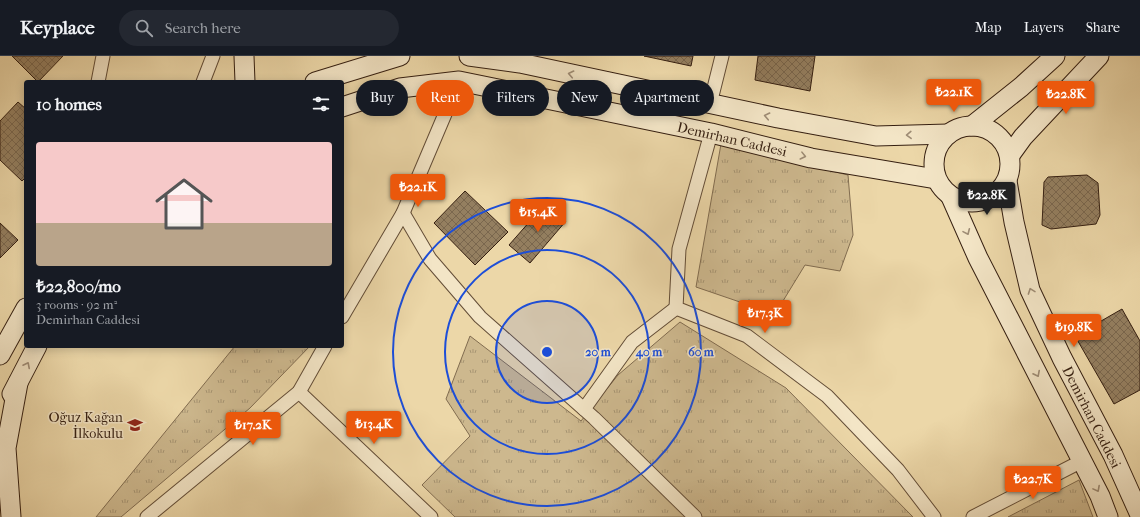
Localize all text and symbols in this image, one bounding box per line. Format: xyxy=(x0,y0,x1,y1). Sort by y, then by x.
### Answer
search box xyxy=(119,10,399,46)
text: Keyplace xyxy=(20,17,95,39)
icon: search xyxy=(133,17,155,39)
text: Search here xyxy=(165,19,241,37)
text: Map xyxy=(975,19,1002,36)
text: Layers xyxy=(1024,19,1064,36)
text: Share xyxy=(1086,19,1120,36)
one-way arrow xyxy=(568,70,575,79)
pin: ₺22.1K xyxy=(921,79,987,113)
chip: Buy xyxy=(356,80,408,116)
chip: Rent xyxy=(416,80,474,116)
chip: Filters xyxy=(482,80,549,116)
chip: New xyxy=(557,80,612,116)
chip: Apartment xyxy=(620,80,714,116)
pin: ₺22.8K xyxy=(1033,81,1099,115)
text: ₺22.1K xyxy=(935,84,973,99)
text: ₺22.8K xyxy=(1046,86,1086,101)
icon: filters xyxy=(310,93,332,115)
text: 10 homes xyxy=(36,94,102,114)
one-way arrow xyxy=(764,112,770,120)
street label: Demirhan Caddesi xyxy=(675,119,788,160)
one-way arrow xyxy=(906,131,912,139)
one-way arrow xyxy=(800,152,806,160)
icon: home xyxy=(148,168,220,240)
pin: ₺22.1K xyxy=(385,174,451,208)
text: ₺22.1K xyxy=(399,179,437,194)
pin: ₺22.8K xyxy=(954,182,1020,216)
text: ₺22.8K xyxy=(967,187,1007,202)
pin: ₺15.4K xyxy=(505,199,571,233)
text: ₺15.4K xyxy=(519,204,557,219)
one-way arrow xyxy=(962,229,970,236)
text: ₺22,800/mo xyxy=(36,276,121,296)
one-way arrow xyxy=(1027,288,1036,295)
text: 3 rooms · 92 m² xyxy=(36,297,117,312)
pin: ₺17.3K xyxy=(732,300,798,334)
text: ₺17.3K xyxy=(747,305,783,320)
text: Demirhan Caddesi xyxy=(36,312,140,327)
pin: ₺19.8K xyxy=(1041,314,1107,348)
text: ₺19.8K xyxy=(1055,319,1093,334)
centre of rings xyxy=(540,345,554,359)
text: 20 m xyxy=(585,345,612,359)
text: 40 m xyxy=(635,345,663,360)
text: 60 m xyxy=(688,345,715,359)
one-way arrow xyxy=(22,361,30,369)
street label: Demirhan Caddesi xyxy=(1059,363,1125,471)
one-way arrow xyxy=(1032,370,1040,377)
place label: Oğuz Kağan İlkokulu xyxy=(48,409,123,442)
pin: ₺13.4K xyxy=(341,411,407,445)
pin: ₺17.2K xyxy=(220,412,286,446)
school or university icon: Oğuz Kağan İlkokulu xyxy=(126,416,144,434)
text: ₺13.4K xyxy=(355,416,393,431)
text: ₺17.2K xyxy=(235,417,271,432)
pin: ₺22.7K xyxy=(1000,466,1066,500)
text: ₺22.7K xyxy=(1014,471,1052,486)
one-way arrow xyxy=(1092,485,1100,492)

